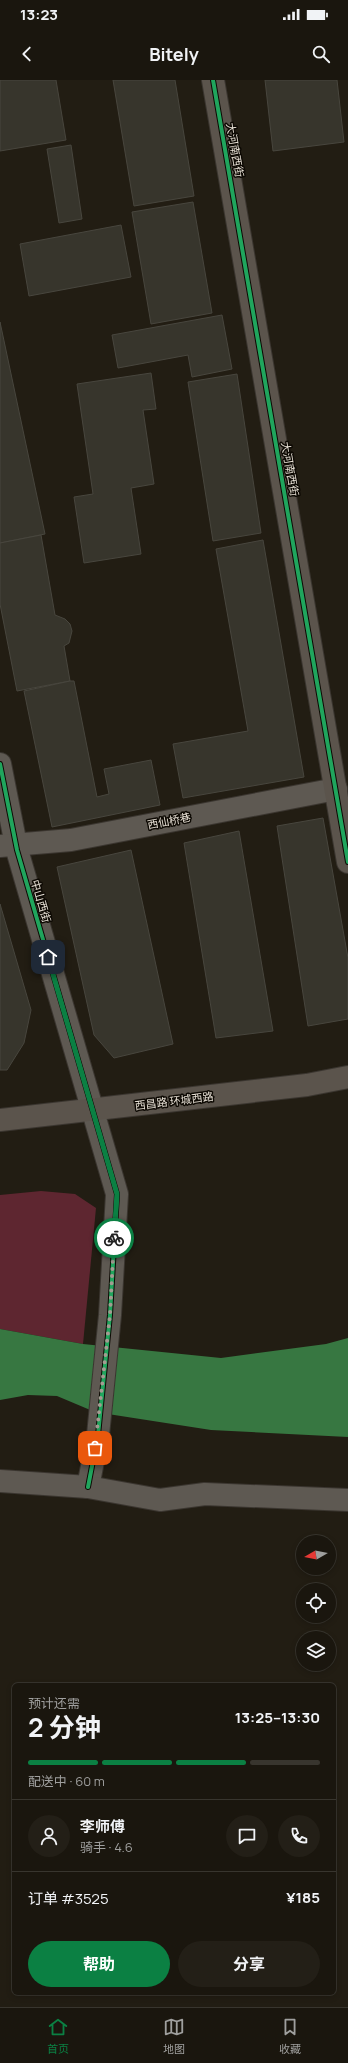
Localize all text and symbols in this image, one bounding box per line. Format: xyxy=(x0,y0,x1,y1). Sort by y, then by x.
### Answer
text: 13:23 xyxy=(20,4,58,25)
text: Bitely xyxy=(149,42,199,66)
icon: back xyxy=(16,43,38,65)
icon: search xyxy=(310,43,332,65)
street label: 大河南西街 xyxy=(223,122,248,178)
street label: 大河南西街 xyxy=(278,441,303,497)
street label: 西仙桥巷 xyxy=(146,809,192,832)
street label: 中山西街 xyxy=(28,878,55,924)
pin xyxy=(31,940,65,974)
icon: home xyxy=(37,946,59,968)
street label: 西昌路 环城西路 xyxy=(134,1088,214,1113)
courier xyxy=(94,1218,134,1258)
icon: bike xyxy=(103,1227,125,1249)
pin xyxy=(78,1431,112,1465)
icon: bag xyxy=(84,1437,106,1459)
north arrow xyxy=(296,1535,336,1575)
map controls xyxy=(296,1535,336,1671)
button: locate xyxy=(296,1583,336,1623)
button: layers xyxy=(296,1631,336,1671)
text: 预计还需 xyxy=(28,1694,80,1712)
text: 13:25–13:30 xyxy=(235,1707,320,1728)
text: 2 分钟 xyxy=(28,1709,101,1745)
text: 配送中 · 60 m xyxy=(28,1772,105,1790)
button: person xyxy=(28,1815,70,1857)
button: chat xyxy=(226,1815,268,1857)
button: phone xyxy=(278,1815,320,1857)
text: 李师傅 xyxy=(80,1816,125,1837)
text: 骑手 · 4.6 xyxy=(80,1838,133,1856)
text: ¥185 xyxy=(286,1887,320,1908)
text: 订单 #3525 xyxy=(28,1888,109,1909)
button: 帮助 xyxy=(28,1941,170,1987)
button: 分享 xyxy=(178,1941,320,1987)
tab: 首页 xyxy=(47,2016,69,2056)
tab: 地图 xyxy=(163,2016,185,2056)
tab: 收藏 xyxy=(279,2016,301,2056)

